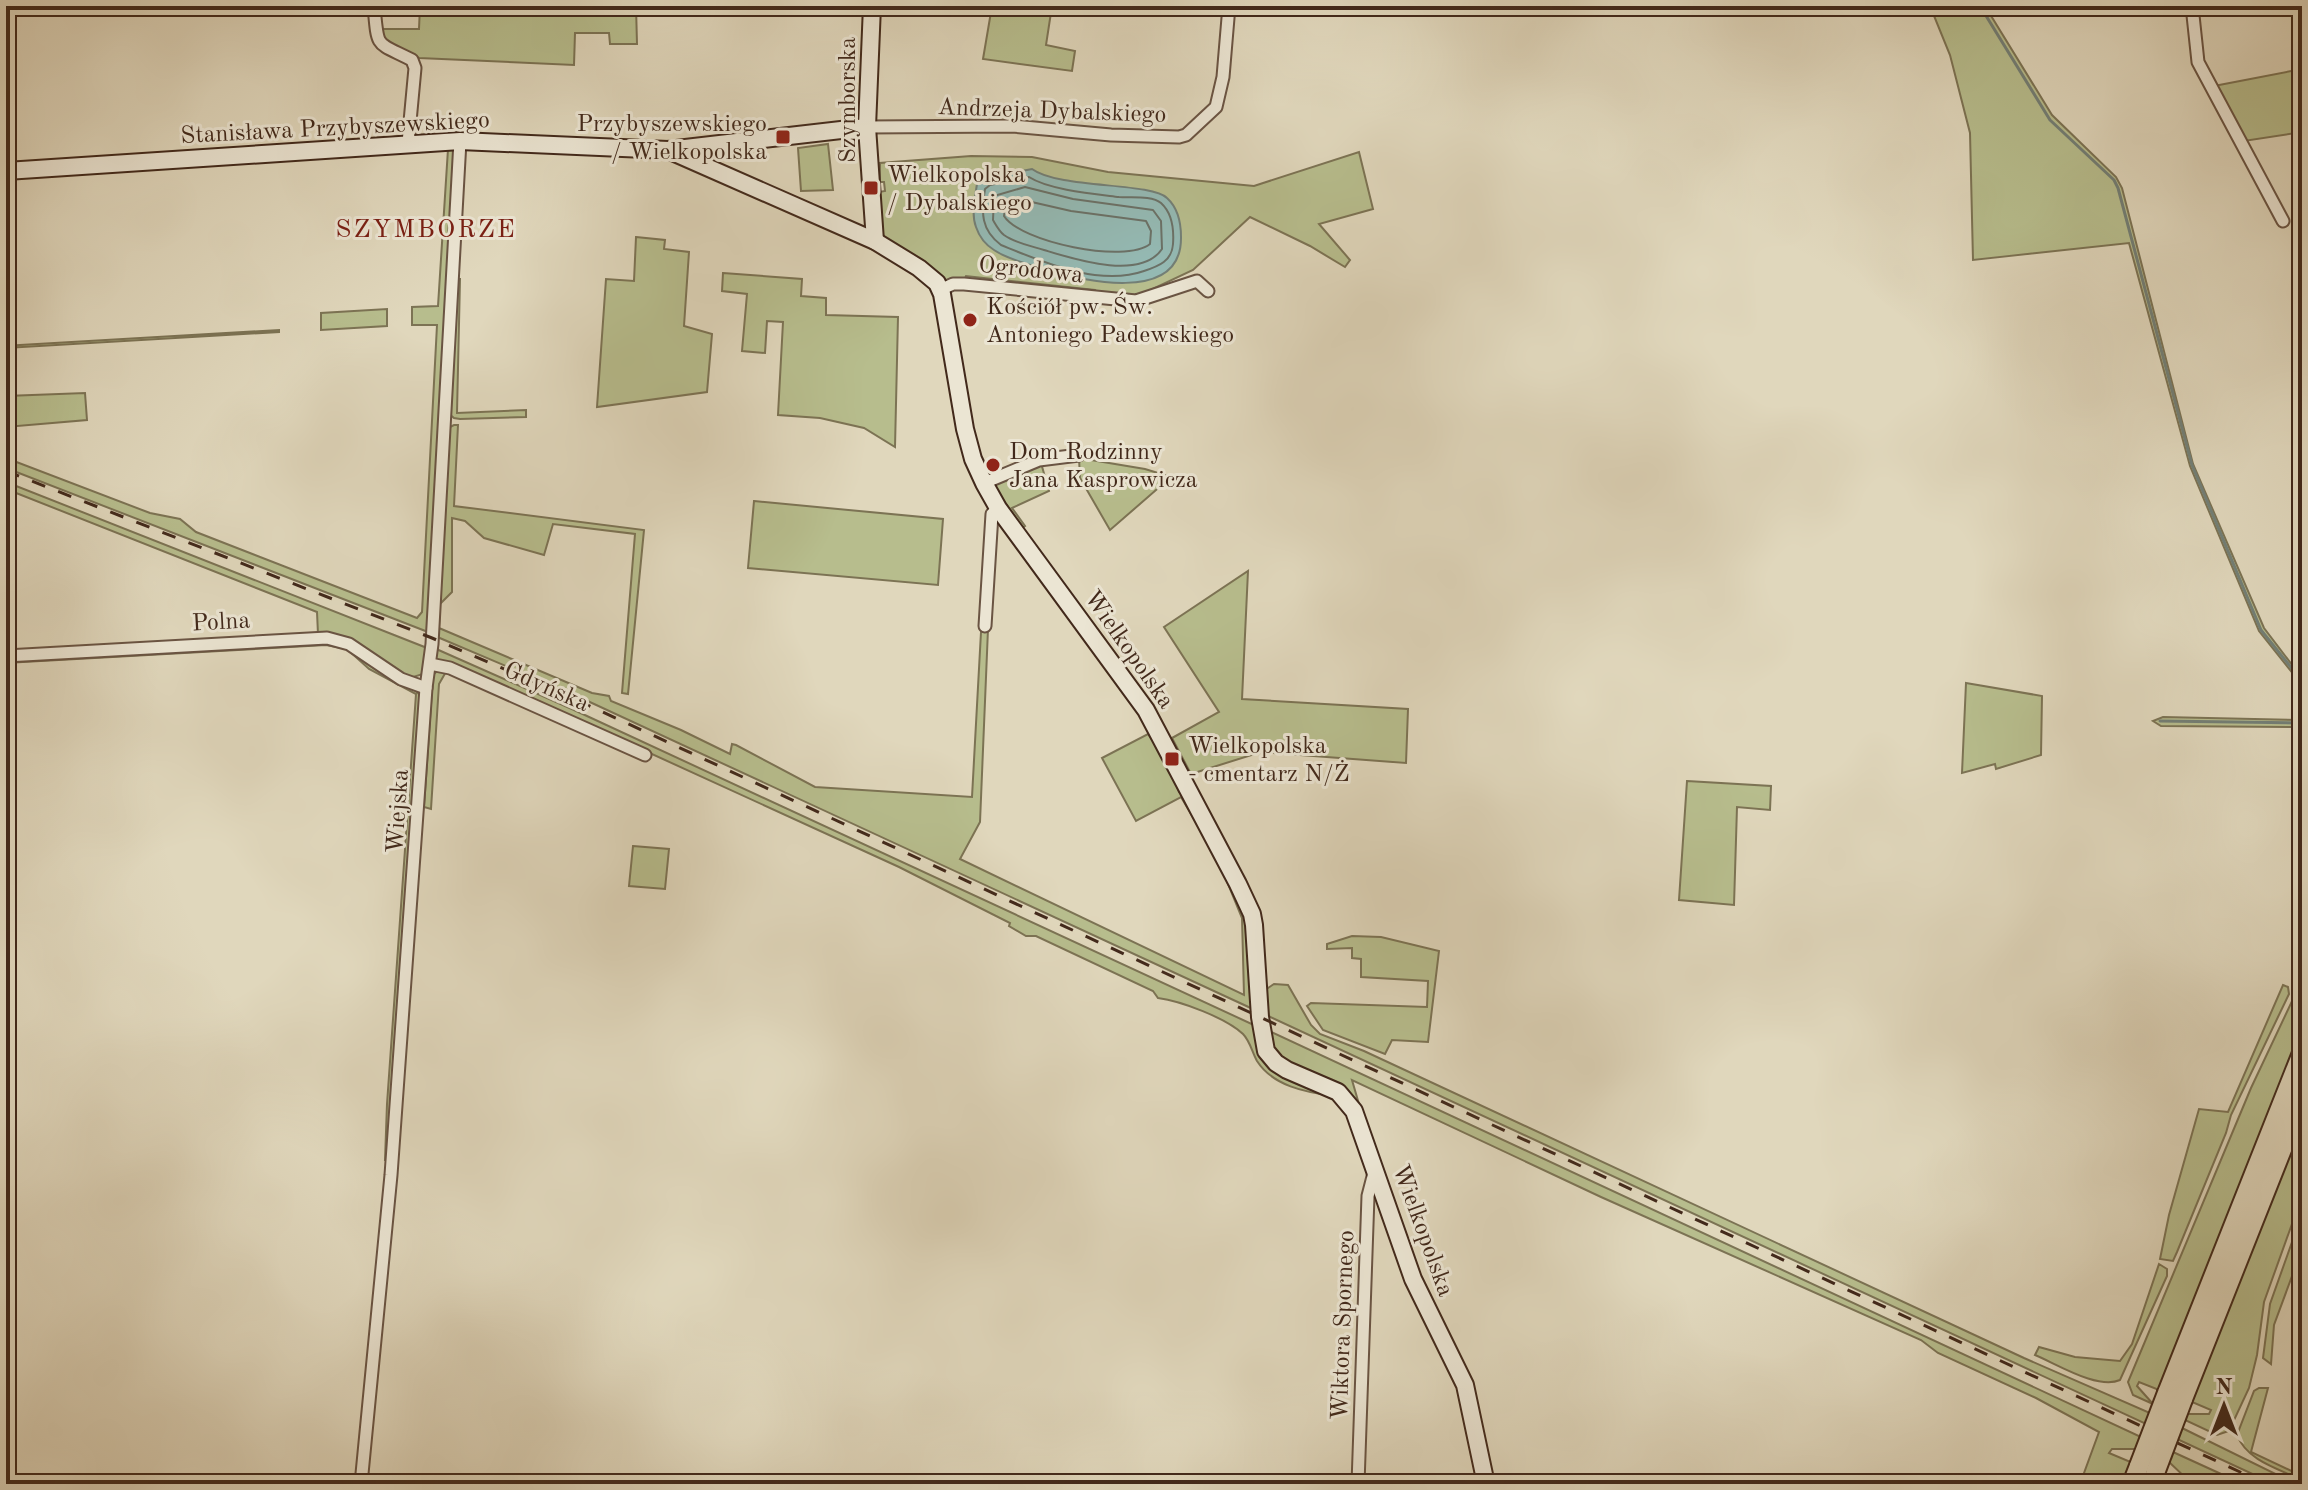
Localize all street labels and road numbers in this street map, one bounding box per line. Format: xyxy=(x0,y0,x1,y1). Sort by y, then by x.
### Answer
street label: Szymborska xyxy=(837,37,861,163)
street label: Andrzeja Dybalskiego xyxy=(937,96,1167,128)
street label: Stanisława Przybyszewskiego xyxy=(180,109,490,149)
street label: Ogrodowa xyxy=(977,254,1085,288)
street label: Wielkopolska xyxy=(1079,587,1178,714)
street label: Polna xyxy=(191,609,251,637)
street label: Gdyńska xyxy=(500,659,592,717)
street label: Wiejska xyxy=(384,768,414,854)
street label: Wielkopolska xyxy=(1387,1161,1457,1300)
street label: Wiktora Spornego xyxy=(1329,1230,1359,1421)

